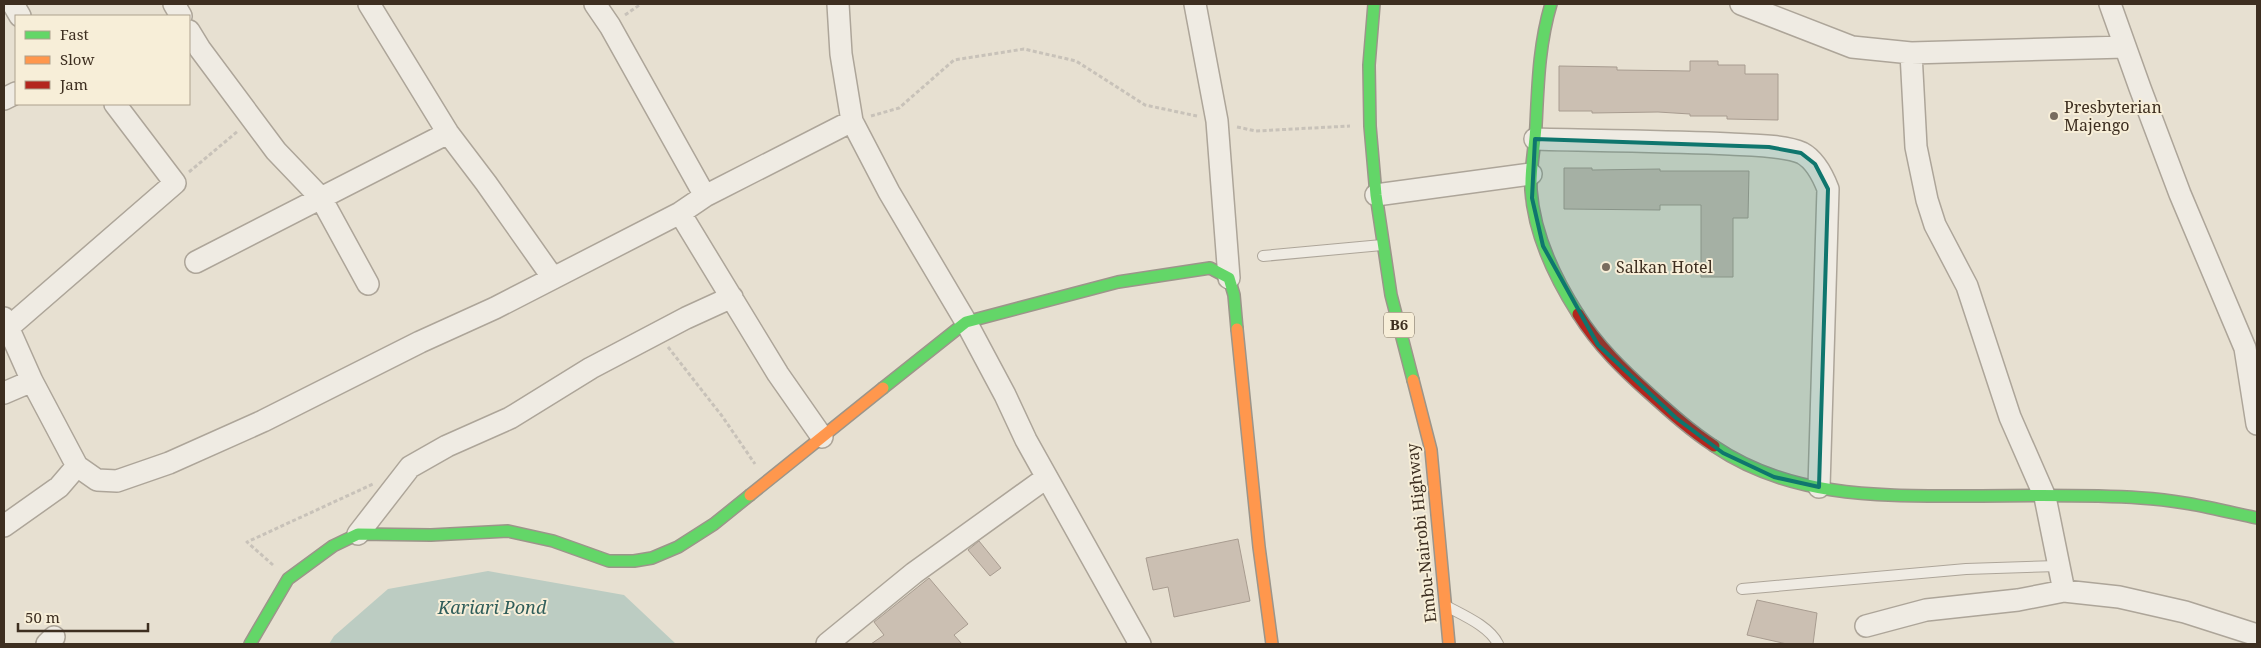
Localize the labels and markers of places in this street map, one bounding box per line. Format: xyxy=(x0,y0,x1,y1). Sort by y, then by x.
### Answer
place label: Presbyterian Majengo xyxy=(2064,96,2162,136)
marker: Presbyterian Majengo xyxy=(2048,110,2060,122)
place label: Salkan Hotel xyxy=(1616,256,1713,278)
marker: Salkan Hotel xyxy=(1600,261,1612,273)

